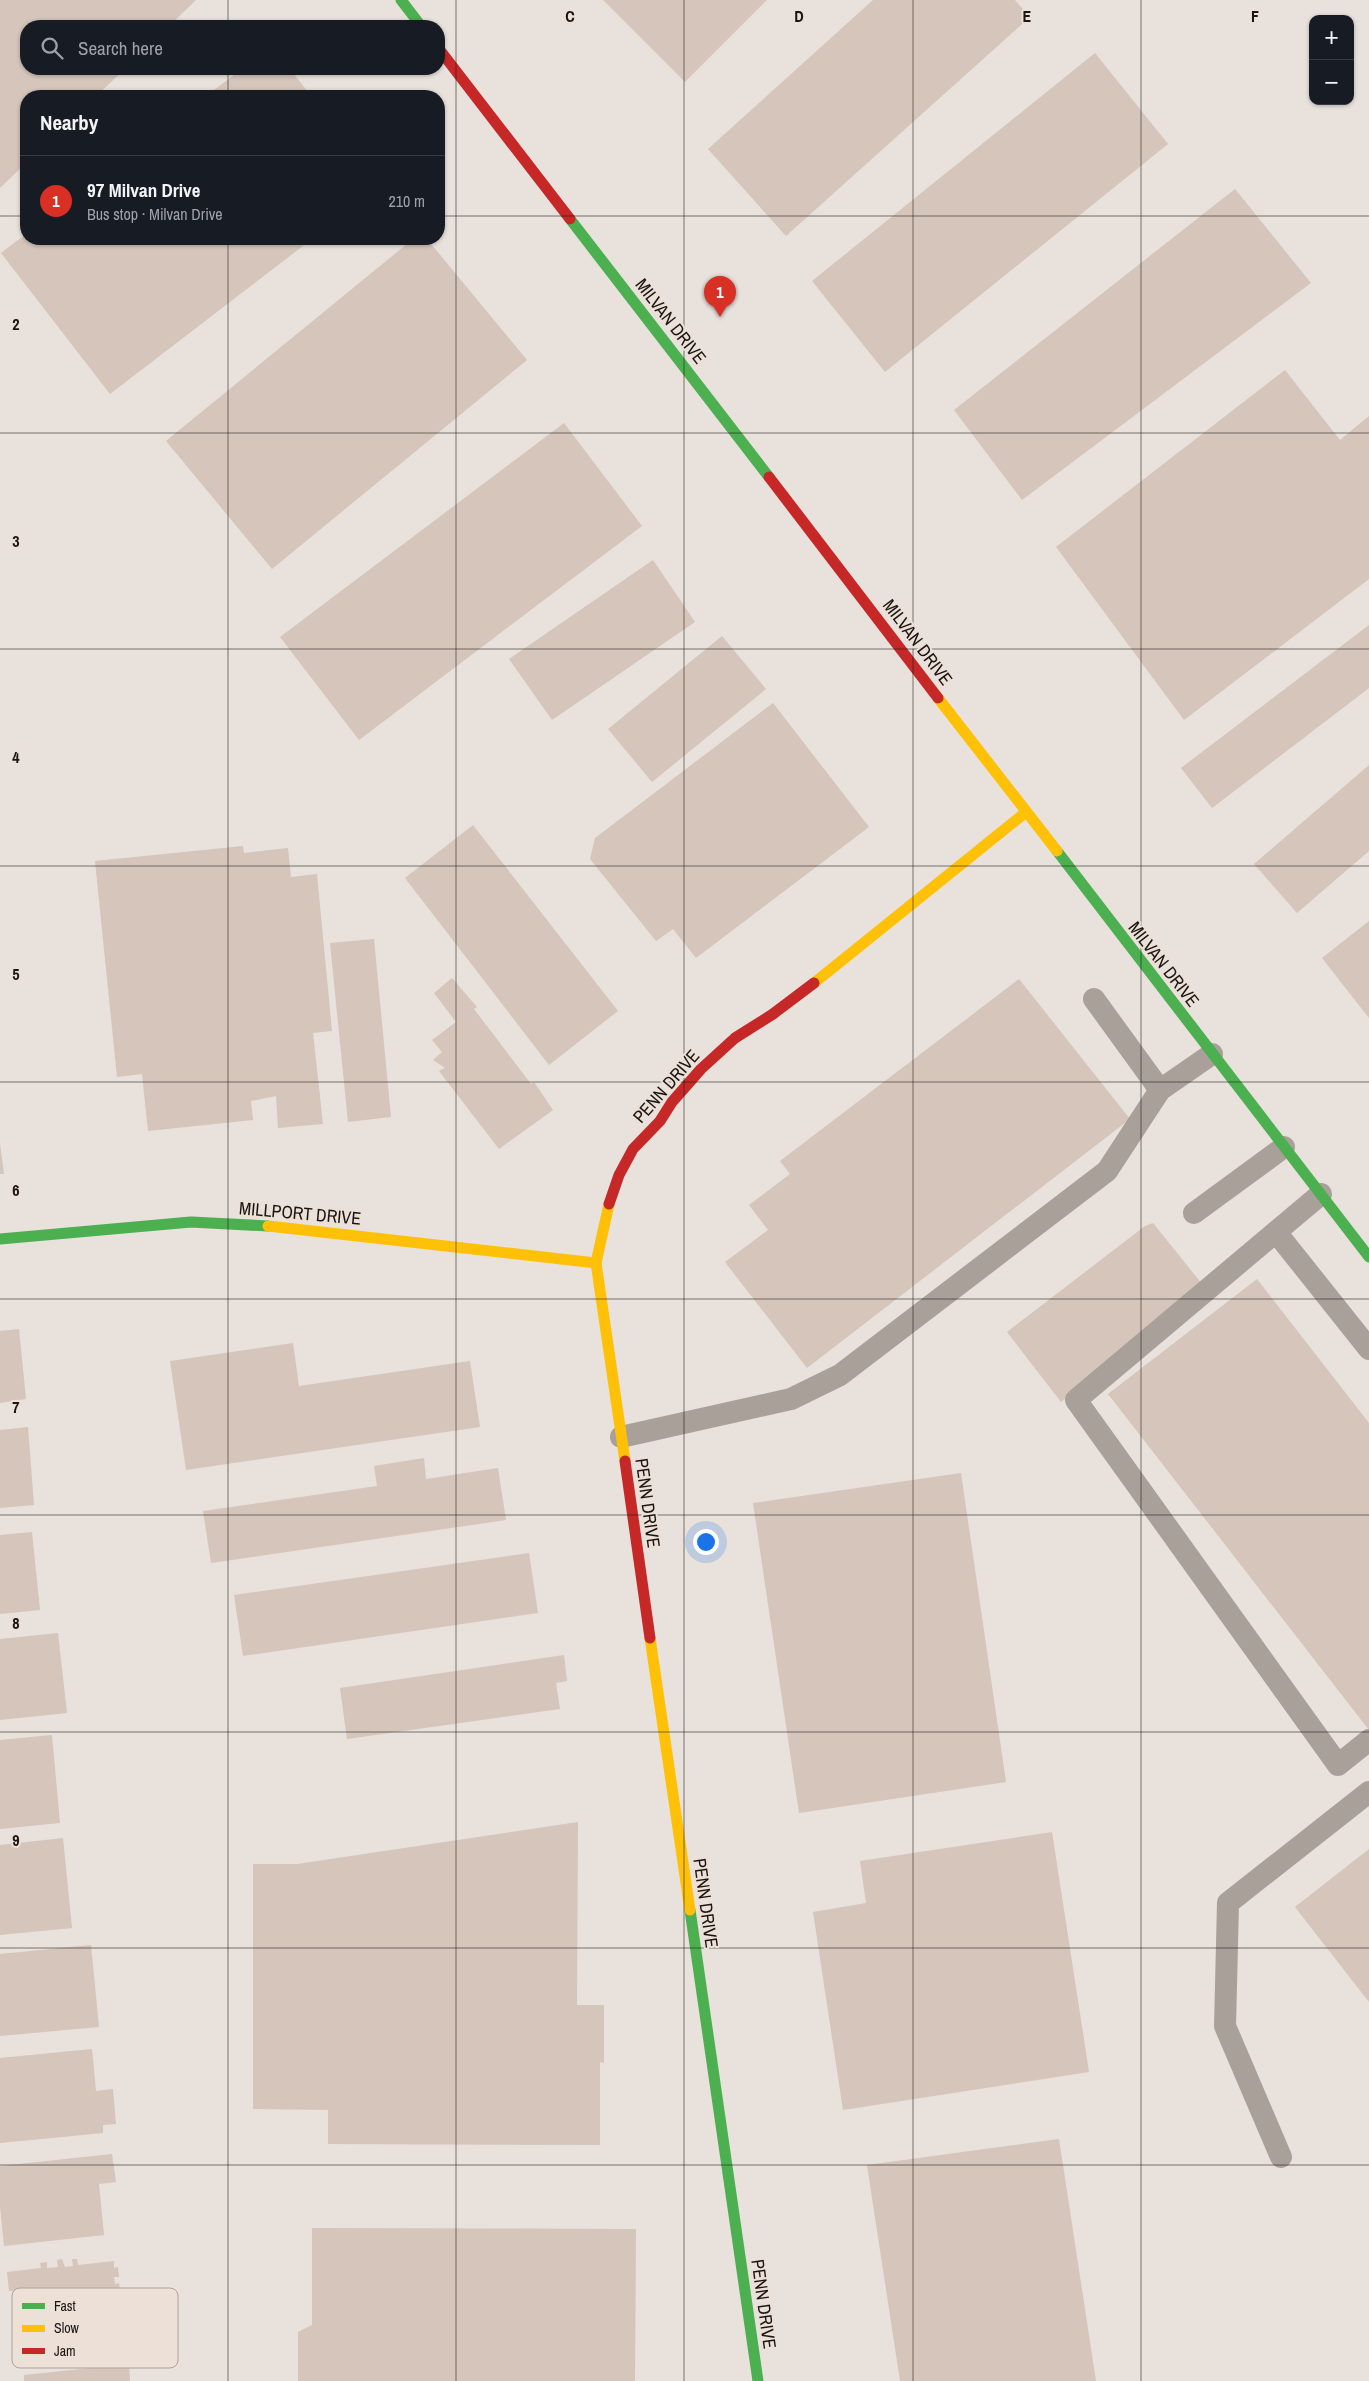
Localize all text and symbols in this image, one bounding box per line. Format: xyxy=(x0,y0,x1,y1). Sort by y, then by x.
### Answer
text: C xyxy=(565,5,575,27)
text: D xyxy=(794,5,804,27)
text: E xyxy=(1023,5,1032,27)
text: F xyxy=(1251,5,1259,27)
map controls xyxy=(1309,15,1354,105)
button: + xyxy=(1309,15,1354,60)
search box xyxy=(20,20,445,75)
icon: search xyxy=(38,34,66,62)
text: Search here xyxy=(78,35,163,61)
button: − xyxy=(1309,60,1354,105)
text: Nearby xyxy=(40,108,98,137)
text: 97 Milvan Drive xyxy=(87,177,200,203)
text: 1 xyxy=(52,190,60,212)
text: 210 m xyxy=(389,190,425,212)
text: Bus stop · Milvan Drive xyxy=(87,203,223,225)
street label: MILVAN DRIVE xyxy=(630,273,712,369)
pin: 1 xyxy=(704,276,736,317)
text: 2 xyxy=(12,313,20,335)
text: 3 xyxy=(12,530,20,552)
street label: MILVAN DRIVE xyxy=(877,594,959,690)
text: 4 xyxy=(12,746,20,768)
street label: MILVAN DRIVE xyxy=(1123,916,1205,1012)
text: 5 xyxy=(12,963,20,985)
street label: PENN DRIVE xyxy=(627,1044,705,1128)
text: 6 xyxy=(12,1179,20,1201)
street label: MILLPORT DRIVE xyxy=(238,1195,362,1231)
text: 7 xyxy=(12,1396,20,1418)
street label: PENN DRIVE xyxy=(629,1457,667,1549)
your location xyxy=(693,1529,719,1555)
text: 8 xyxy=(12,1612,20,1634)
text: 9 xyxy=(12,1829,20,1851)
street label: PENN DRIVE xyxy=(687,1857,725,1949)
street label: PENN DRIVE xyxy=(745,2258,783,2350)
legend xyxy=(12,2288,178,2368)
text: Fast xyxy=(54,2297,76,2315)
text: Slow xyxy=(54,2319,80,2337)
text: Jam xyxy=(54,2342,76,2360)

